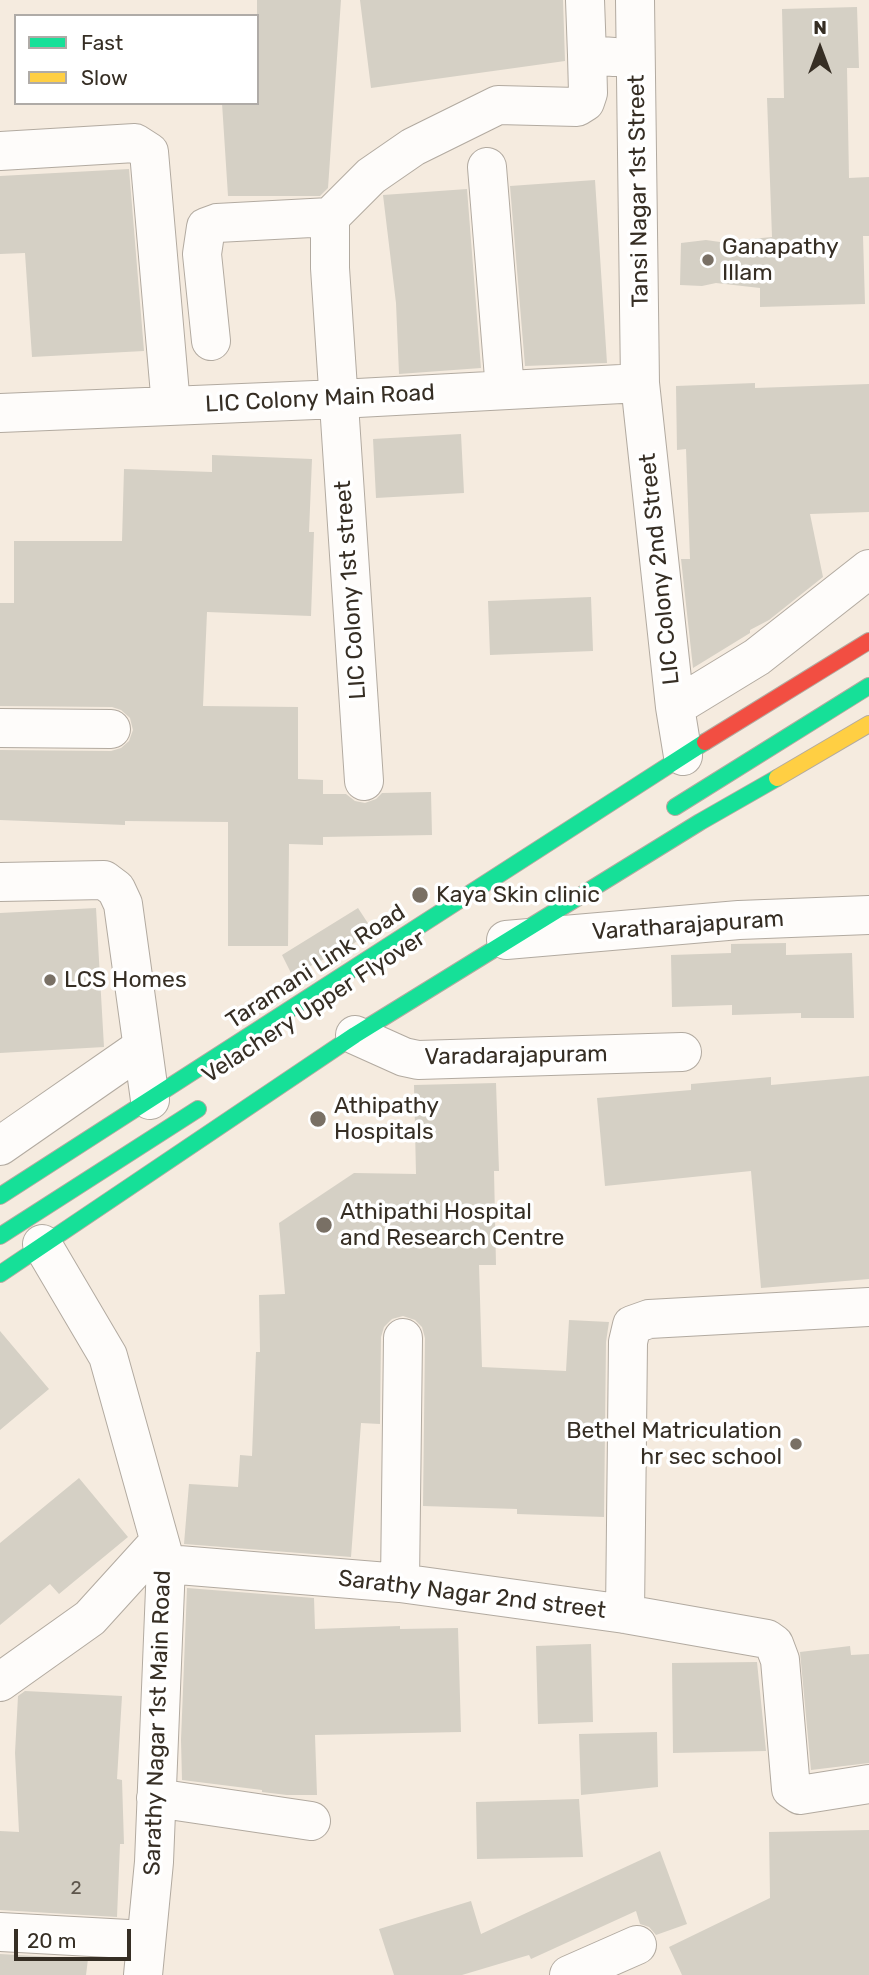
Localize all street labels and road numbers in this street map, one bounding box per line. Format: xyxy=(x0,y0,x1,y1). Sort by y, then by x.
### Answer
street label: Tansi Nagar 1st Street xyxy=(623,74,655,308)
street label: LIC Colony Main Road xyxy=(204,379,436,419)
street label: LIC Colony 2nd Street xyxy=(634,452,686,686)
street label: LIC Colony 1st street xyxy=(330,480,372,700)
street label: Taramani Link Road xyxy=(221,899,411,1035)
street label: Varatharajapuram xyxy=(591,906,785,946)
street label: Velachery Upper Flyover xyxy=(197,924,431,1090)
street label: Varadarajapuram xyxy=(424,1041,608,1071)
street label: Sarathy Nagar 2nd street xyxy=(337,1565,607,1625)
street label: Sarathy Nagar 1st Main Road xyxy=(139,1570,177,1876)

